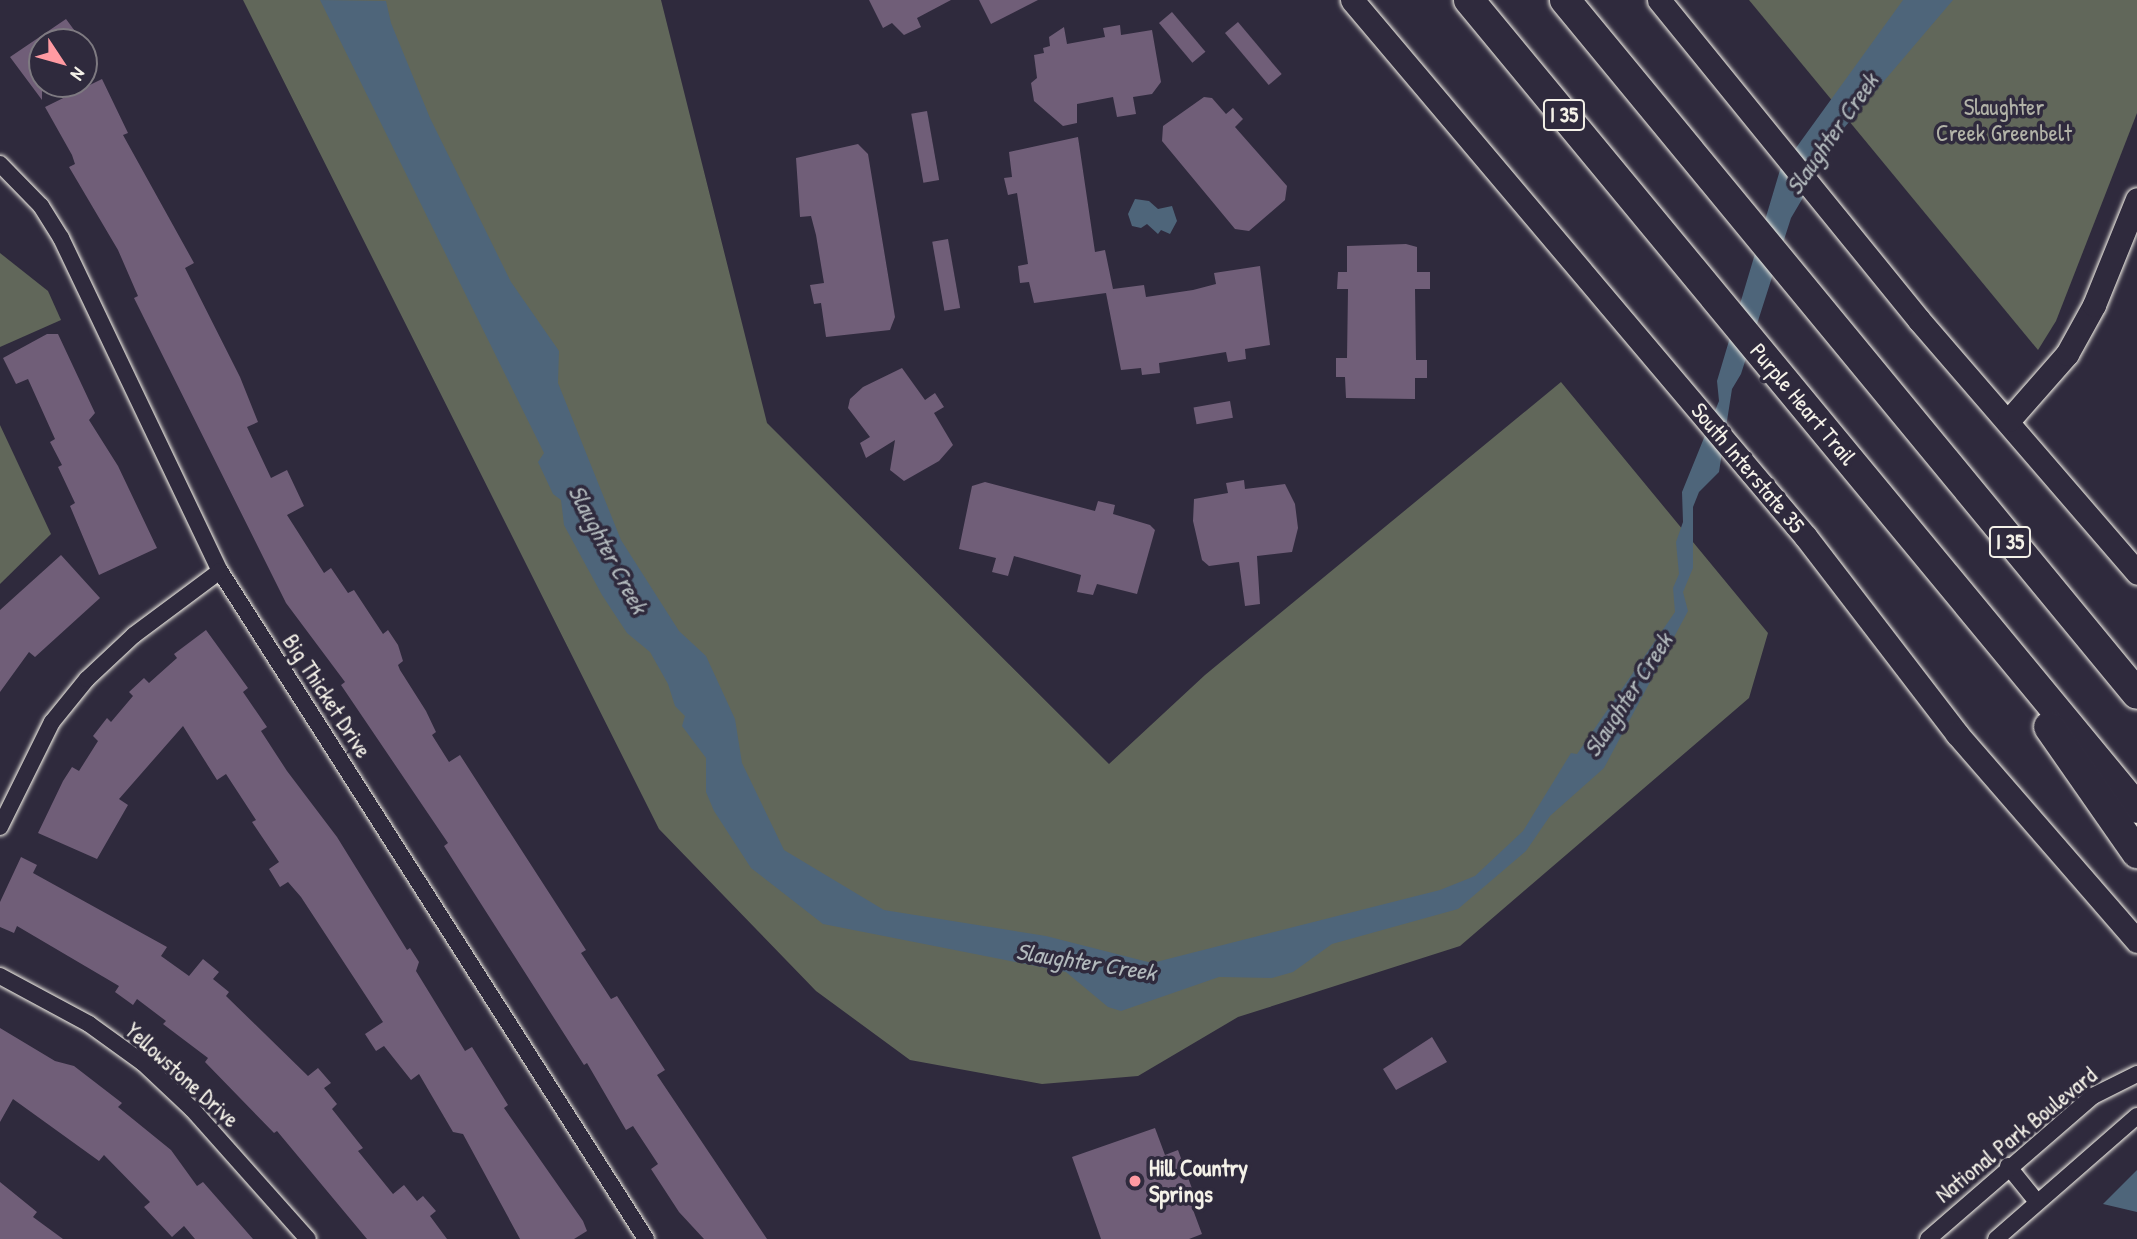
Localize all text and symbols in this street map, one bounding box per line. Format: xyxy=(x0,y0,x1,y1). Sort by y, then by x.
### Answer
north arrow xyxy=(28,28,98,98)
text: N xyxy=(65,62,92,86)
water label: Slaughter Creek xyxy=(1780,68,1884,200)
park label: Slaughter Creek Greenbelt xyxy=(1936,93,2072,147)
road number: I 35 xyxy=(1541,97,1587,132)
street label: Purple Heart Trail xyxy=(1744,338,1862,470)
street label: South Interstate 35 xyxy=(1685,397,1811,539)
water label: Slaughter Creek xyxy=(562,480,654,618)
road number: I 35 xyxy=(1987,524,2033,560)
water label: Slaughter Creek xyxy=(1577,628,1679,762)
street label: Big Thicket Drive xyxy=(277,629,377,763)
water label: Slaughter Creek xyxy=(1014,937,1158,987)
street label: Yellowstone Drive xyxy=(120,1017,244,1133)
street label: National Park Boulevard xyxy=(1930,1061,2102,1209)
place label: Hill Country Springs xyxy=(1149,1154,1248,1208)
marker: Hill Country Springs xyxy=(1127,1173,1143,1189)

